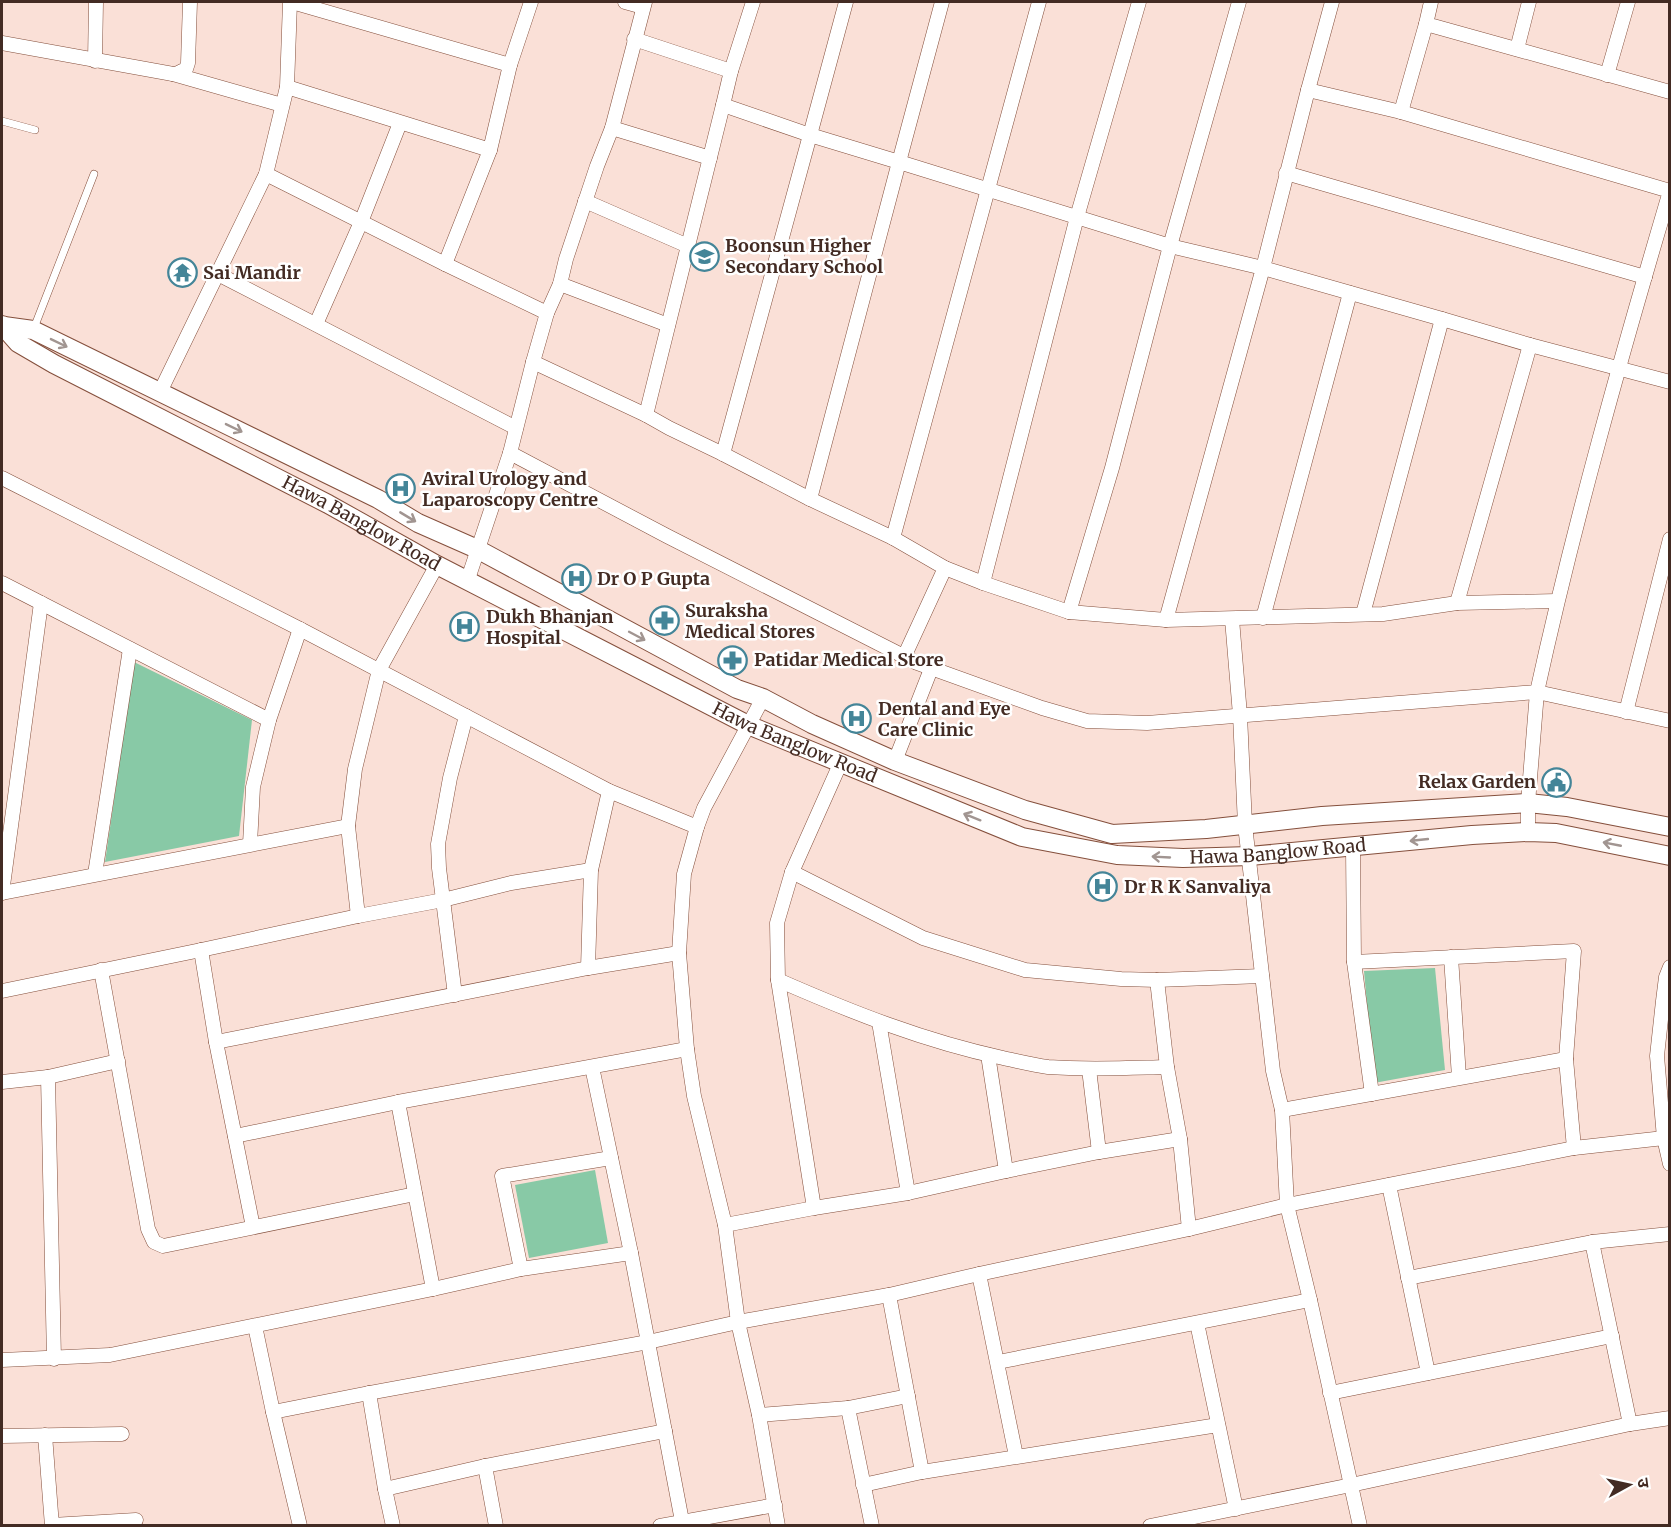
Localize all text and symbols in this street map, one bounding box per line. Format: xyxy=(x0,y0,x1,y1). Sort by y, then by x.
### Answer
place label: Boonsun Higher Secondary School xyxy=(725,234,883,278)
school or university icon: Boonsun Higher Secondary School xyxy=(688,240,720,272)
temple icon: Sai Mandir xyxy=(166,257,198,289)
place label: Sai Mandir xyxy=(203,261,301,284)
one-way arrow xyxy=(50,337,68,349)
one-way arrow xyxy=(225,422,243,434)
place label: Aviral Urology and Laparoscopy Centre xyxy=(421,467,598,511)
street label: Hawa Banglow Road xyxy=(279,471,445,576)
hospital icon: Aviral Urology and Laparoscopy Centre xyxy=(385,473,417,505)
one-way arrow xyxy=(399,512,416,524)
hospital icon: Dr O P Gupta xyxy=(560,563,592,595)
place label: Dr O P Gupta xyxy=(597,567,710,590)
place label: Suraksha Medical Stores xyxy=(685,599,815,643)
place label: Dukh Bhanjan Hospital xyxy=(486,605,614,649)
pharmacy icon: Suraksha Medical Stores xyxy=(648,605,680,637)
hospital icon: Dukh Bhanjan Hospital xyxy=(449,611,481,643)
one-way arrow xyxy=(627,631,645,642)
pharmacy icon: Patidar Medical Store xyxy=(717,644,749,676)
place label: Patidar Medical Store xyxy=(754,648,944,671)
street label: Hawa Banglow Road xyxy=(709,697,881,788)
place label: Dental and Eye Care Clinic xyxy=(878,697,1011,741)
hospital icon: Dental and Eye Care Clinic xyxy=(841,703,873,735)
public building icon: Relax Garden xyxy=(1541,766,1573,798)
place label: Relax Garden xyxy=(1418,770,1536,793)
one-way arrow xyxy=(963,811,982,822)
street label: Hawa Banglow Road xyxy=(1189,833,1367,869)
one-way arrow xyxy=(1409,835,1429,846)
one-way arrow xyxy=(1603,838,1622,849)
one-way arrow xyxy=(1152,852,1172,863)
hospital icon: Dr R K Sanvaliya xyxy=(1087,871,1119,903)
place label: Dr R K Sanvaliya xyxy=(1124,875,1271,898)
north arrow xyxy=(1599,1455,1659,1515)
text: उ xyxy=(1633,1477,1654,1490)

